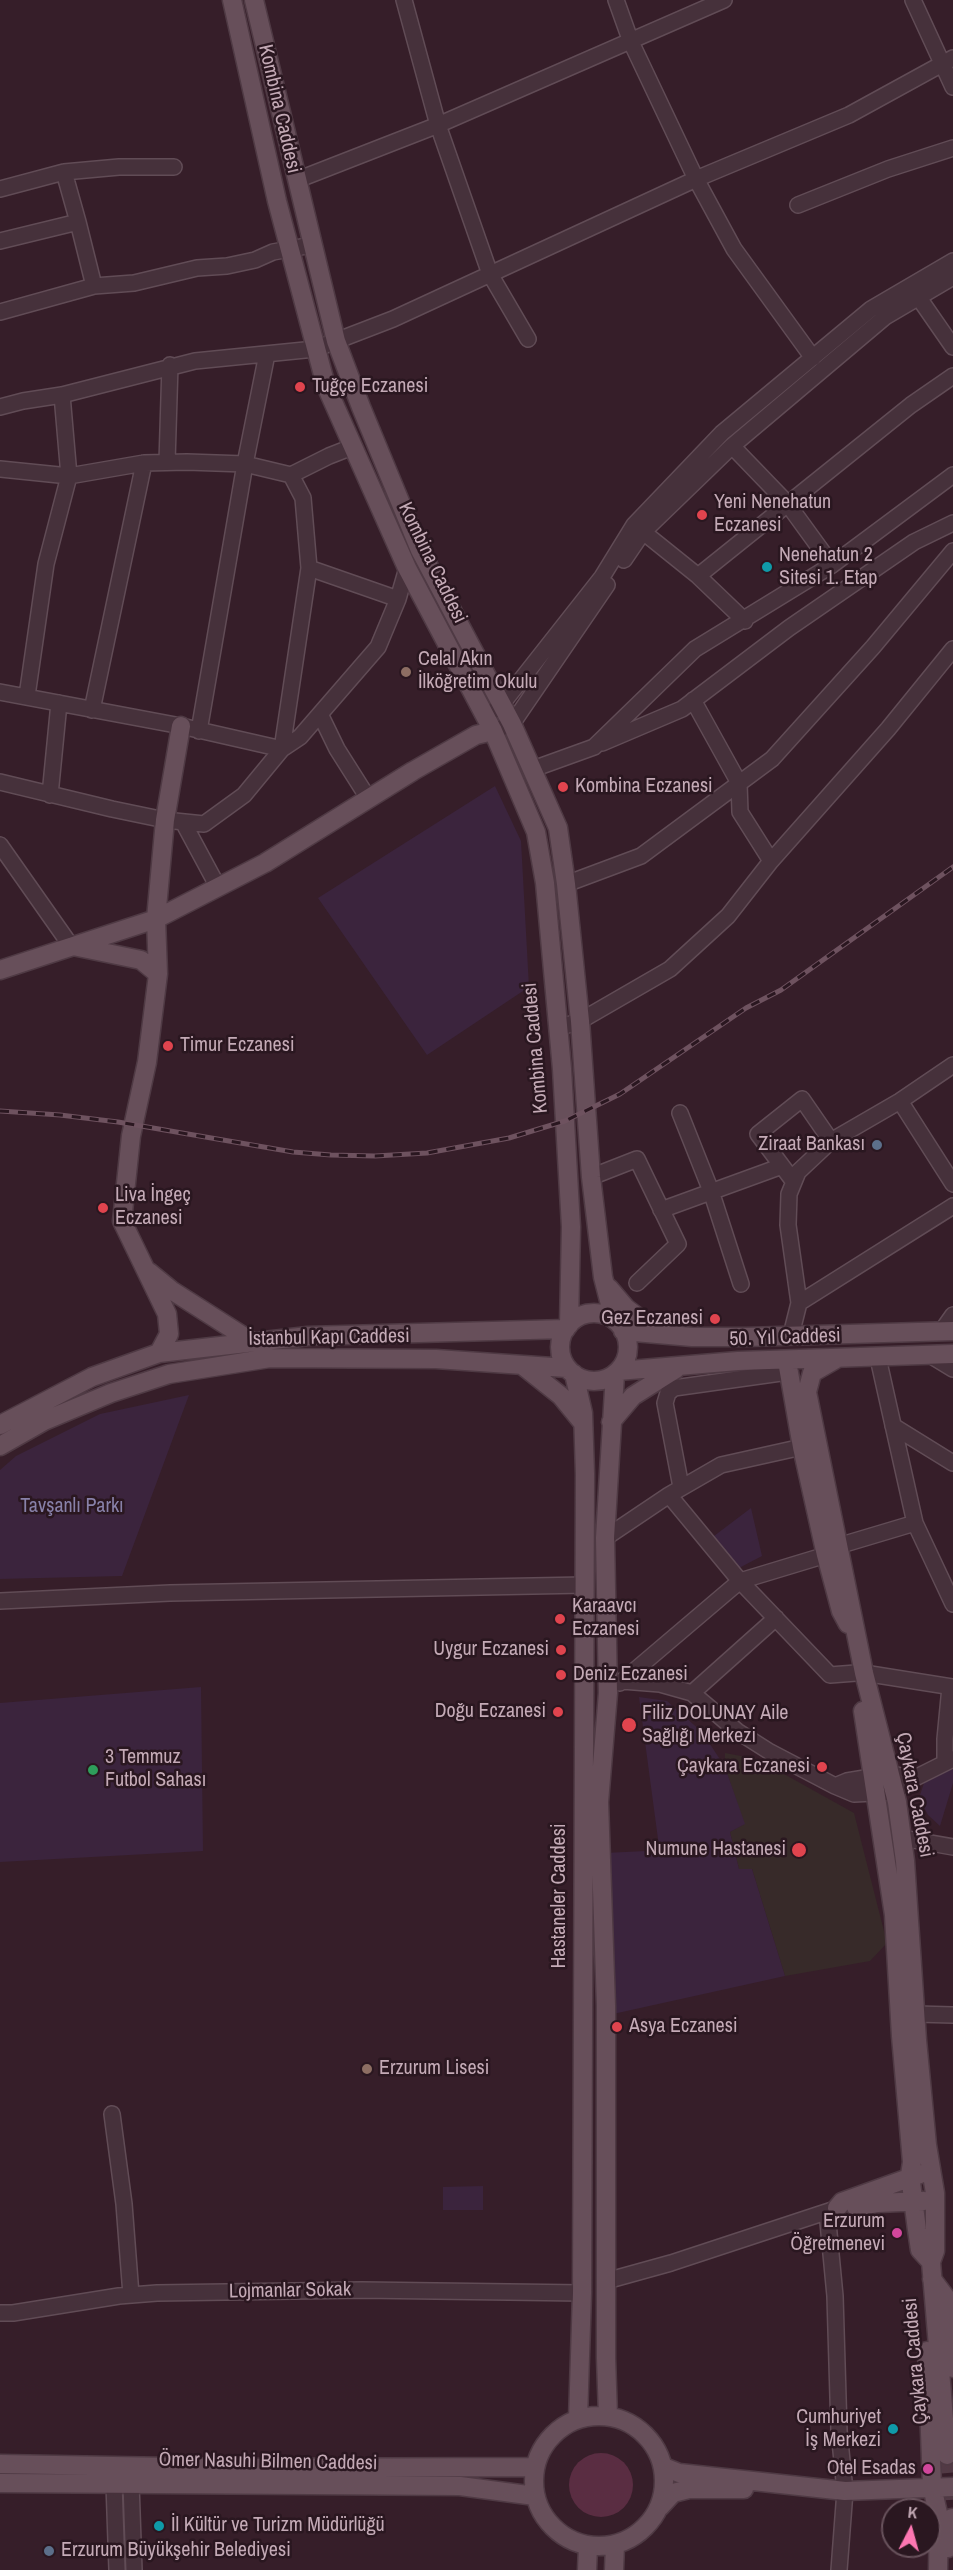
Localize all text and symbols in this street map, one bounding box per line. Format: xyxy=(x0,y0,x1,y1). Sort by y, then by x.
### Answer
street label: Kombina Caddesi xyxy=(253,42,305,176)
place label: Tuğçe Eczanesi xyxy=(312,375,428,399)
marker: Tuğçe Eczanesi xyxy=(293,380,307,394)
place label: Yeni Nenehatun Eczanesi xyxy=(714,491,831,538)
street label: Kombina Caddesi xyxy=(392,499,472,627)
marker: Yeni Nenehatun Eczanesi xyxy=(695,508,709,522)
place label: Nenehatun 2 Sitesi 1. Etap xyxy=(779,544,877,591)
marker: Nenehatun 2 Sitesi 1. Etap xyxy=(760,560,774,574)
place label: Celal Akın İlköğretim Okulu xyxy=(418,648,537,695)
marker: Celal Akın İlköğretim Okulu xyxy=(399,665,413,679)
place label: Kombina Eczanesi xyxy=(575,775,713,799)
marker: Kombina Eczanesi xyxy=(556,780,570,794)
street label: Kombina Caddesi xyxy=(518,982,554,1114)
place label: Timur Eczanesi xyxy=(180,1034,294,1058)
marker: Timur Eczanesi xyxy=(161,1039,175,1053)
place label: Ziraat Bankası xyxy=(758,1133,865,1157)
marker: Ziraat Bankası xyxy=(870,1138,884,1152)
place label: Liva İngeç Eczanesi xyxy=(115,1184,191,1231)
marker: Liva İngeç Eczanesi xyxy=(96,1201,110,1215)
place label: Gez Eczanesi xyxy=(601,1307,703,1331)
marker: Gez Eczanesi xyxy=(708,1312,722,1326)
street label: 50. Yıl Caddesi xyxy=(729,1324,841,1352)
street label: İstanbul Kapı Caddesi xyxy=(248,1325,410,1351)
park label: Tavşanlı Parkı xyxy=(20,1495,124,1519)
place label: Karaavcı Eczanesi xyxy=(572,1595,639,1642)
marker: Karaavcı Eczanesi xyxy=(553,1612,567,1626)
place label: Uygur Eczanesi xyxy=(433,1638,549,1662)
marker: Uygur Eczanesi xyxy=(554,1643,568,1657)
place label: Deniz Eczanesi xyxy=(573,1663,688,1687)
marker: Deniz Eczanesi xyxy=(554,1668,568,1682)
place label: Doğu Eczanesi xyxy=(435,1700,546,1724)
place label: Filiz DOLUNAY Aile Sağlığı Merkezi xyxy=(642,1702,788,1749)
marker: Doğu Eczanesi xyxy=(551,1705,565,1719)
marker: Filiz DOLUNAY Aile Sağlığı Merkezi xyxy=(620,1716,638,1734)
street label: Çaykara Caddesi xyxy=(890,1731,938,1859)
place label: 3 Temmuz Futbol Sahası xyxy=(105,1746,206,1793)
place label: Çaykara Eczanesi xyxy=(677,1755,810,1779)
marker: Çaykara Eczanesi xyxy=(815,1760,829,1774)
marker: 3 Temmuz Futbol Sahası xyxy=(86,1763,100,1777)
street label: Hastaneler Caddesi xyxy=(548,1824,572,1968)
place label: Numune Hastanesi xyxy=(646,1838,786,1862)
marker: Numune Hastanesi xyxy=(790,1841,808,1859)
place label: Asya Eczanesi xyxy=(629,2015,737,2039)
marker: Asya Eczanesi xyxy=(610,2020,624,2034)
place label: Erzurum Lisesi xyxy=(379,2057,489,2081)
marker: Erzurum Lisesi xyxy=(360,2062,374,2076)
place label: Erzurum Öğretmenevi xyxy=(790,2210,885,2257)
marker: Erzurum Öğretmenevi xyxy=(890,2226,904,2240)
street label: Lojmanlar Sokak xyxy=(229,2278,351,2304)
street label: Çaykara Caddesi xyxy=(899,2297,933,2425)
place label: Cumhuriyet İş Merkezi xyxy=(796,2406,881,2453)
marker: Cumhuriyet İş Merkezi xyxy=(886,2422,900,2436)
street label: Ömer Nasuhi Bilmen Caddesi xyxy=(158,2448,378,2476)
place label: Otel Esadas xyxy=(827,2457,916,2481)
marker: Otel Esadas xyxy=(921,2462,935,2476)
north arrow xyxy=(881,2498,941,2558)
text: K xyxy=(907,2501,919,2524)
place label: İl Kültür ve Turizm Müdürlüğü xyxy=(171,2514,385,2538)
marker: İl Kültür ve Turizm Müdürlüğü xyxy=(152,2519,166,2533)
place label: Erzurum Büyükşehir Belediyesi xyxy=(61,2539,291,2563)
marker: Erzurum Büyükşehir Belediyesi xyxy=(42,2544,56,2558)

